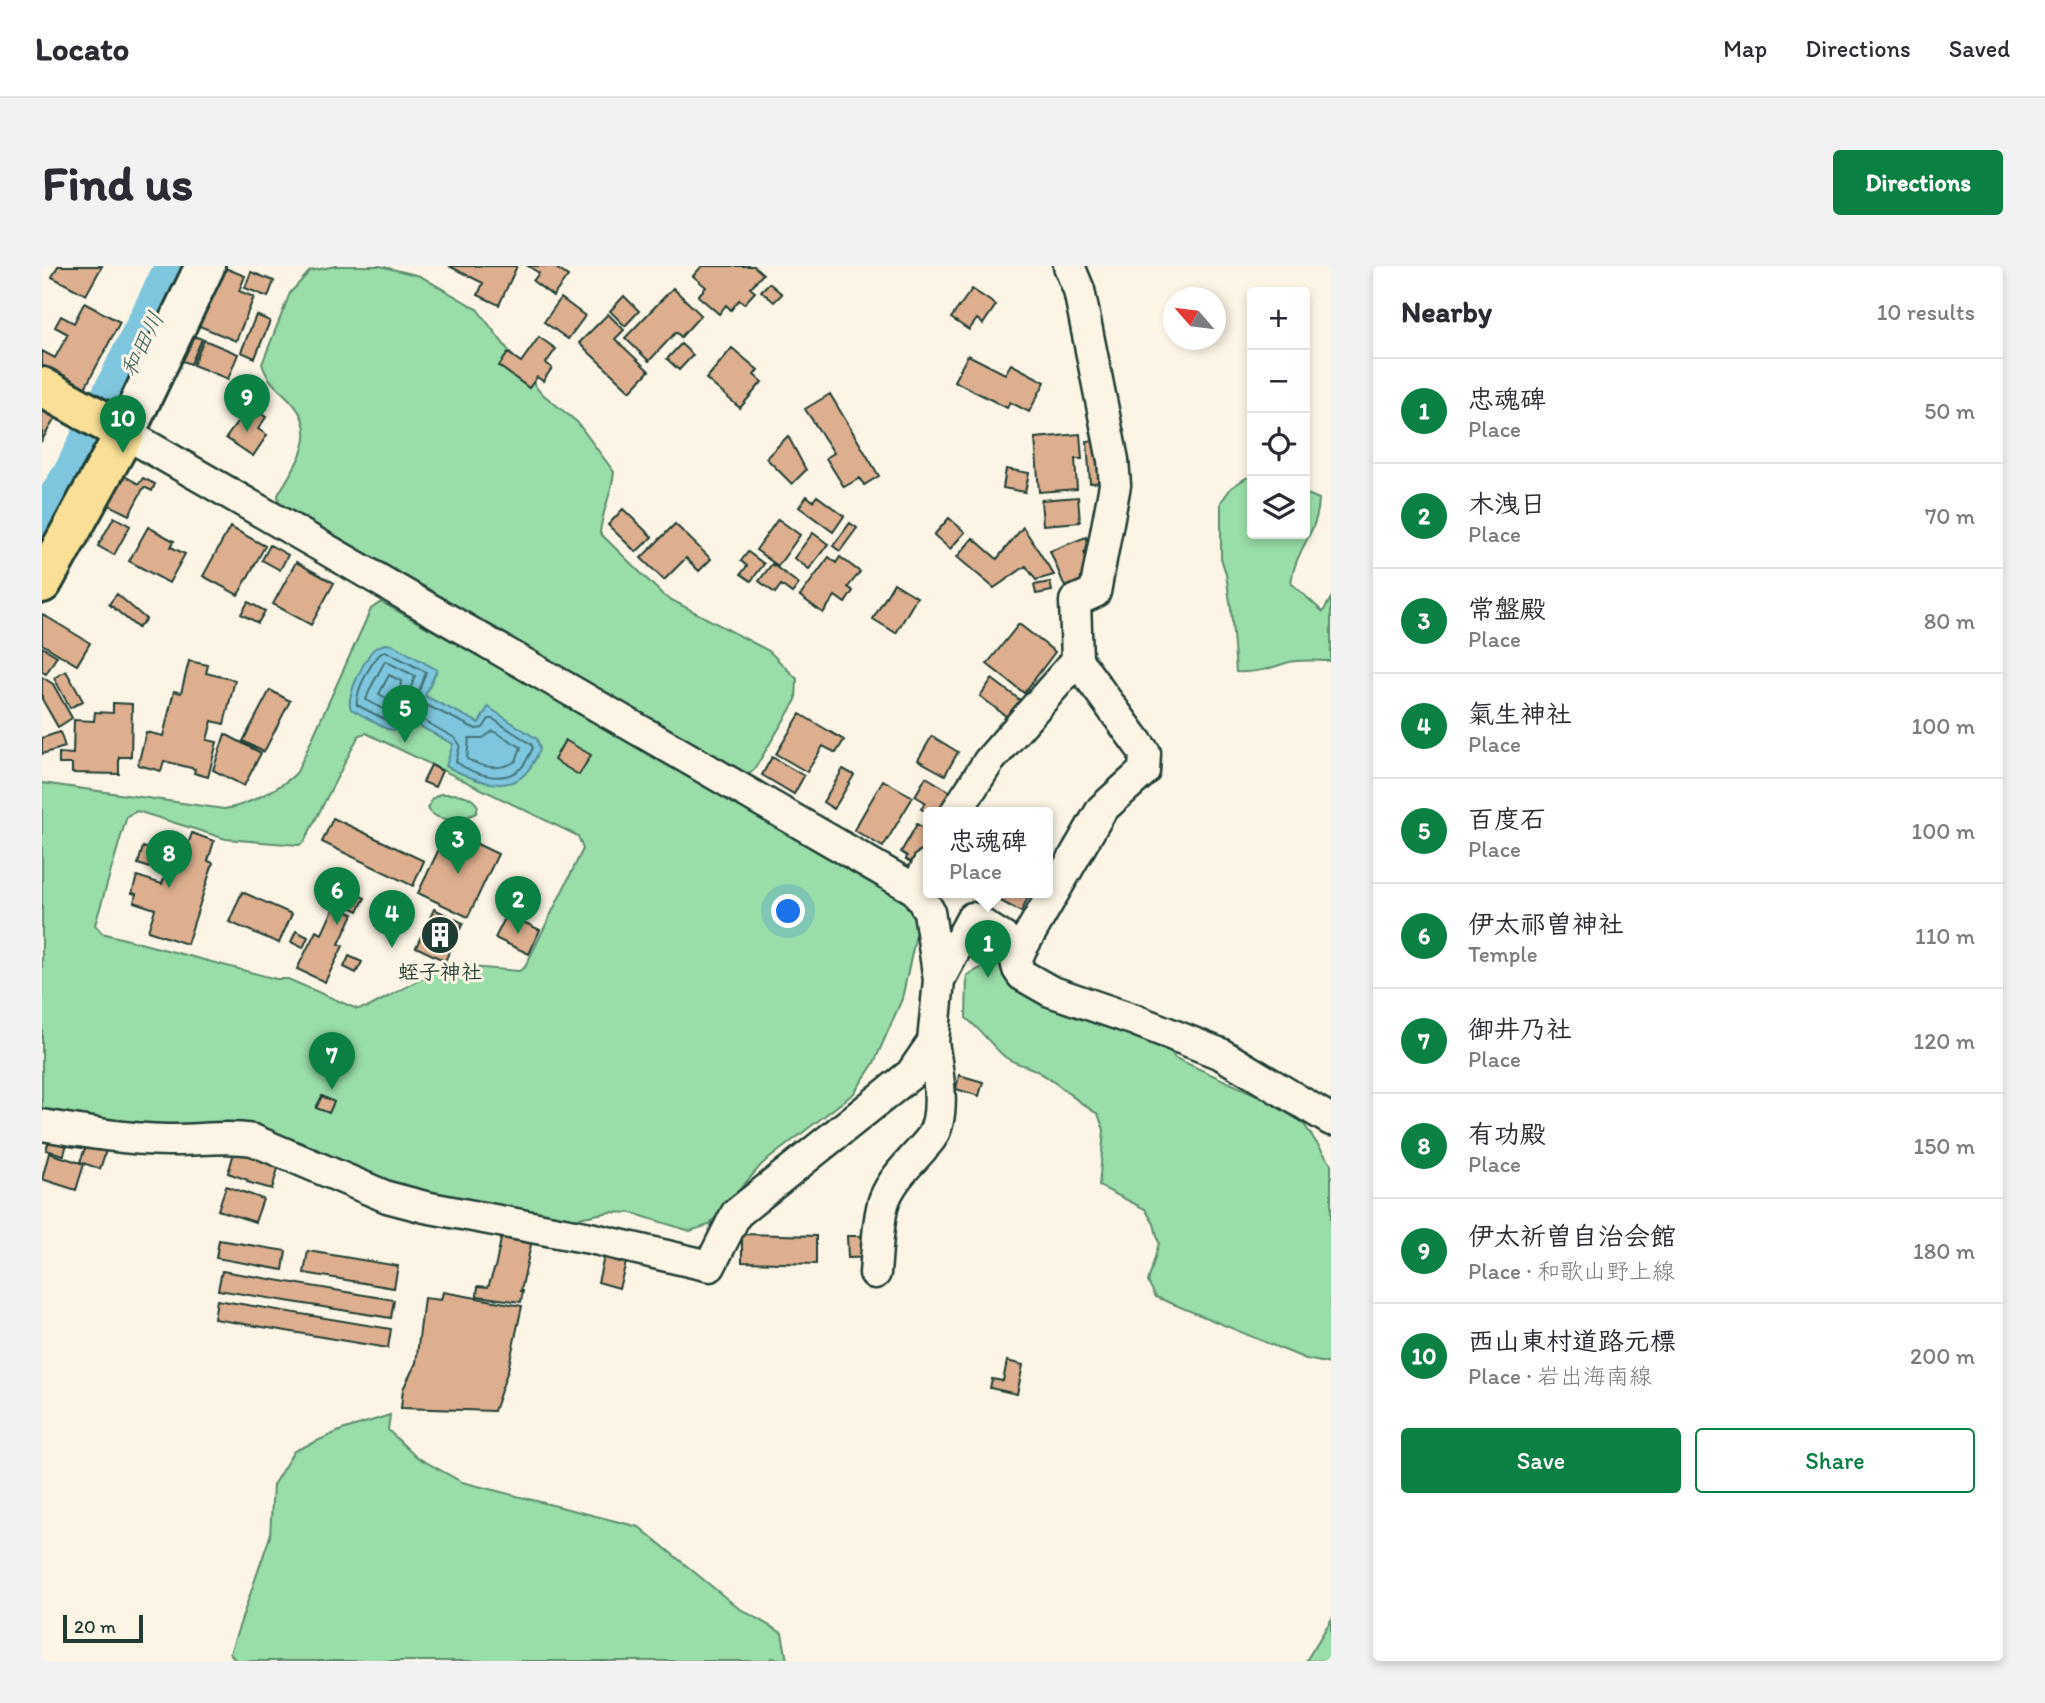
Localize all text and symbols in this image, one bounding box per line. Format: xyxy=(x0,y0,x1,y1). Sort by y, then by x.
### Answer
text: Locato xyxy=(35,29,129,68)
text: Map xyxy=(1723,34,1767,63)
text: Directions xyxy=(1805,34,1911,63)
text: Saved xyxy=(1949,34,2010,63)
button: Directions xyxy=(1833,150,2003,215)
text: Find us xyxy=(42,153,193,212)
north arrow xyxy=(1163,287,1226,350)
map controls xyxy=(1247,287,1310,539)
button: + xyxy=(1247,287,1310,350)
text: Nearby xyxy=(1401,293,1492,330)
text: 10 results xyxy=(1877,298,1975,326)
water label: 和田川 xyxy=(114,307,170,381)
button: − xyxy=(1247,350,1310,413)
pin: 9 xyxy=(224,374,270,432)
text: 忠魂碑 xyxy=(1468,383,1546,415)
pin: 10 xyxy=(100,395,146,453)
text: 1 xyxy=(1419,397,1429,425)
text: 50 m xyxy=(1924,397,1975,425)
button: locate xyxy=(1247,413,1310,476)
text: Place xyxy=(1468,415,1521,443)
button: layers xyxy=(1247,476,1310,539)
text: 木洩日 xyxy=(1468,488,1546,520)
text: 2 xyxy=(1418,502,1430,530)
text: 70 m xyxy=(1925,502,1975,530)
text: Place xyxy=(1468,520,1521,548)
text: 常盤殿 xyxy=(1468,593,1546,625)
text: 3 xyxy=(1418,607,1430,635)
text: 80 m xyxy=(1924,607,1975,635)
text: Place xyxy=(1468,625,1521,653)
pin: 5 xyxy=(382,685,428,743)
text: 氣生神社 xyxy=(1468,698,1572,730)
text: 4 xyxy=(1417,712,1431,740)
text: 100 m xyxy=(1911,712,1975,740)
text: Place xyxy=(1468,730,1521,758)
text: 百度石 xyxy=(1468,803,1546,835)
popup xyxy=(923,807,1053,898)
pin: 3 xyxy=(435,816,481,874)
text: 5 xyxy=(1418,817,1430,845)
text: 100 m xyxy=(1911,817,1975,845)
text: 忠魂碑 xyxy=(949,825,1027,857)
pin: 8 xyxy=(146,830,192,888)
text: Place xyxy=(1468,835,1521,863)
text: Place xyxy=(949,857,1002,885)
pin: 6 xyxy=(314,867,360,925)
pin: 2 xyxy=(495,876,541,934)
pin: 4 xyxy=(369,890,415,948)
your location xyxy=(771,894,805,928)
text: 伊太祁曽神社 xyxy=(1468,908,1624,940)
building icon: 蛭子神社 xyxy=(419,914,461,956)
pin: 1 xyxy=(965,920,1011,978)
text: 6 xyxy=(1418,922,1430,950)
text: 110 m xyxy=(1915,922,1975,950)
text: Temple xyxy=(1468,940,1538,968)
place label: 蛭子神社 xyxy=(398,959,482,984)
text: 御井乃社 xyxy=(1468,1013,1572,1045)
text: 7 xyxy=(1418,1027,1430,1055)
text: 120 m xyxy=(1914,1027,1975,1055)
pin: 7 xyxy=(309,1032,355,1090)
text: Place xyxy=(1468,1045,1521,1073)
text: 有功殿 xyxy=(1468,1118,1546,1150)
text: 8 xyxy=(1418,1132,1430,1160)
text: 150 m xyxy=(1914,1132,1975,1160)
text: Place xyxy=(1468,1150,1521,1178)
text: 伊太祈曽自治会館 xyxy=(1468,1220,1676,1252)
text: 9 xyxy=(1418,1237,1430,1265)
text: 180 m xyxy=(1913,1237,1975,1265)
text: Place · 和歌山野上線 xyxy=(1468,1257,1675,1285)
text: 西山東村道路元標 xyxy=(1468,1325,1676,1357)
text: 10 xyxy=(1412,1342,1436,1370)
text: 200 m xyxy=(1910,1342,1975,1370)
text: Place · 岩出海南線 xyxy=(1468,1362,1652,1390)
button: Save xyxy=(1401,1428,1681,1493)
button: Share xyxy=(1695,1428,1975,1493)
scale bar xyxy=(63,1612,144,1644)
text: 20 m xyxy=(74,1615,116,1638)

